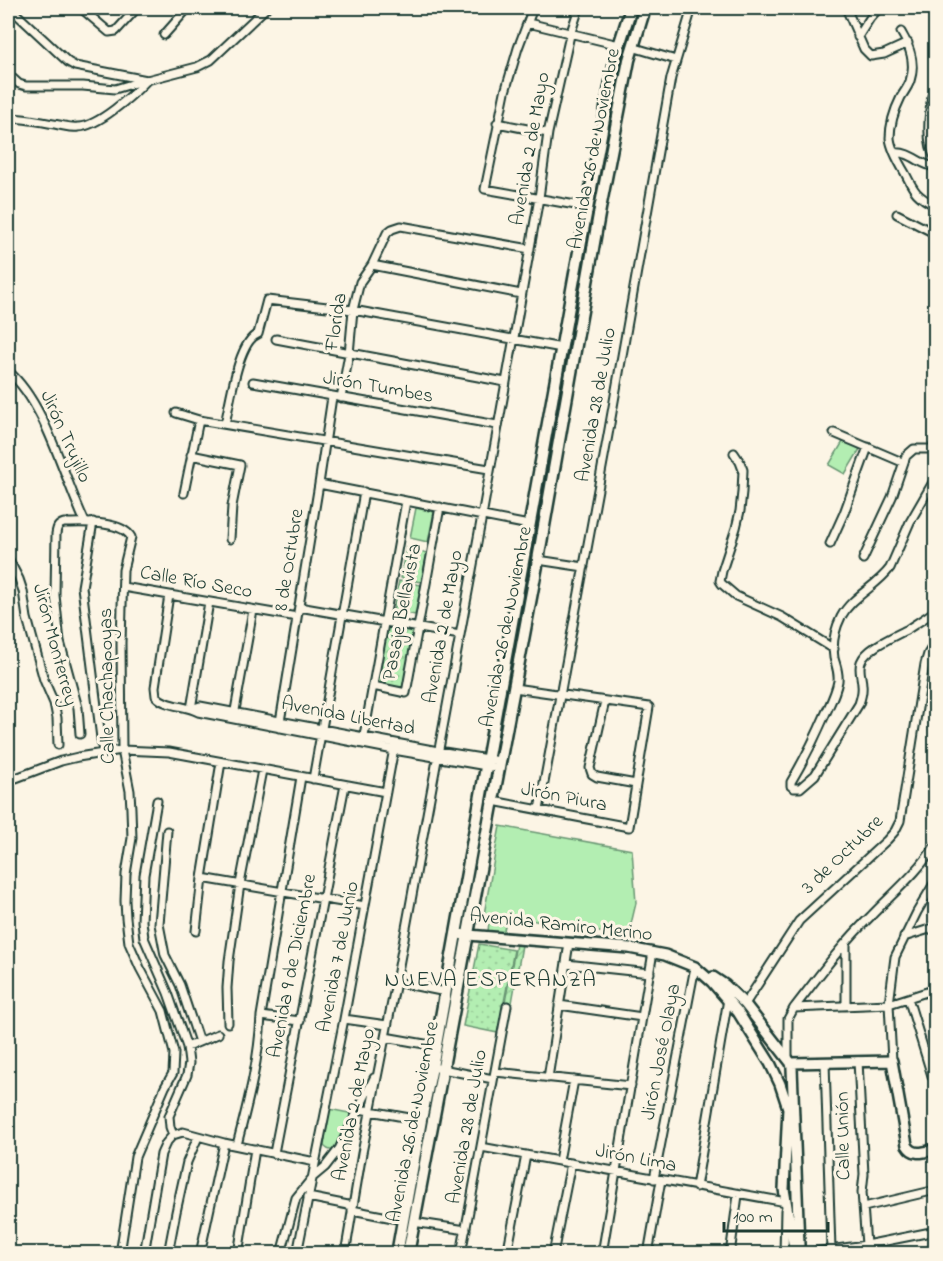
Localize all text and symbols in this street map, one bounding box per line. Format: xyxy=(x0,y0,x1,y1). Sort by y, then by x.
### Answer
street label: Avenida 26 de Noviembre xyxy=(561,46,629,252)
street label: Avenida 2 de Mayo xyxy=(503,70,559,228)
street label: Florida xyxy=(318,291,356,354)
street label: Avenida 28 de Julio xyxy=(569,326,625,484)
street label: Jirón Tumbes xyxy=(320,364,436,412)
street label: Jirón Trujillo xyxy=(32,386,98,488)
street label: 8 de Octubre xyxy=(268,507,312,613)
street label: Avenida 26 de Noviembre xyxy=(473,524,541,730)
street label: Pasaje Bellavista xyxy=(375,541,431,683)
street label: Avenida 2 de Mayo xyxy=(416,548,472,706)
street label: Calle Río Seco xyxy=(138,559,254,607)
street label: Jirón Monterrey xyxy=(24,581,84,709)
street label: Calle Chachapoyas xyxy=(92,608,124,764)
street label: Avenida Libertad xyxy=(279,690,417,744)
street label: Jirón Piura xyxy=(518,775,610,821)
street label: 3 de Octubre xyxy=(795,808,891,902)
street label: Avenida 9 de Diciembre xyxy=(261,871,325,1061)
street label: Avenida 7 de Junio xyxy=(310,879,368,1035)
street label: Avenida Ramiro Merino xyxy=(468,902,654,950)
district label: NUEVA ESPERANZA xyxy=(385,965,597,997)
street label: Jirón José Olaya xyxy=(635,981,689,1123)
street label: Avenida 26 de Noviembre xyxy=(380,1019,448,1225)
street label: Avenida 2 de Mayo xyxy=(326,1026,384,1184)
street label: Avenida 28 de Julio xyxy=(440,1048,496,1206)
street label: Calle Unión xyxy=(829,1091,859,1181)
street label: Jirón Lima xyxy=(593,1137,679,1181)
scale bar xyxy=(724,1195,828,1233)
text: 100 m xyxy=(733,1205,773,1231)

